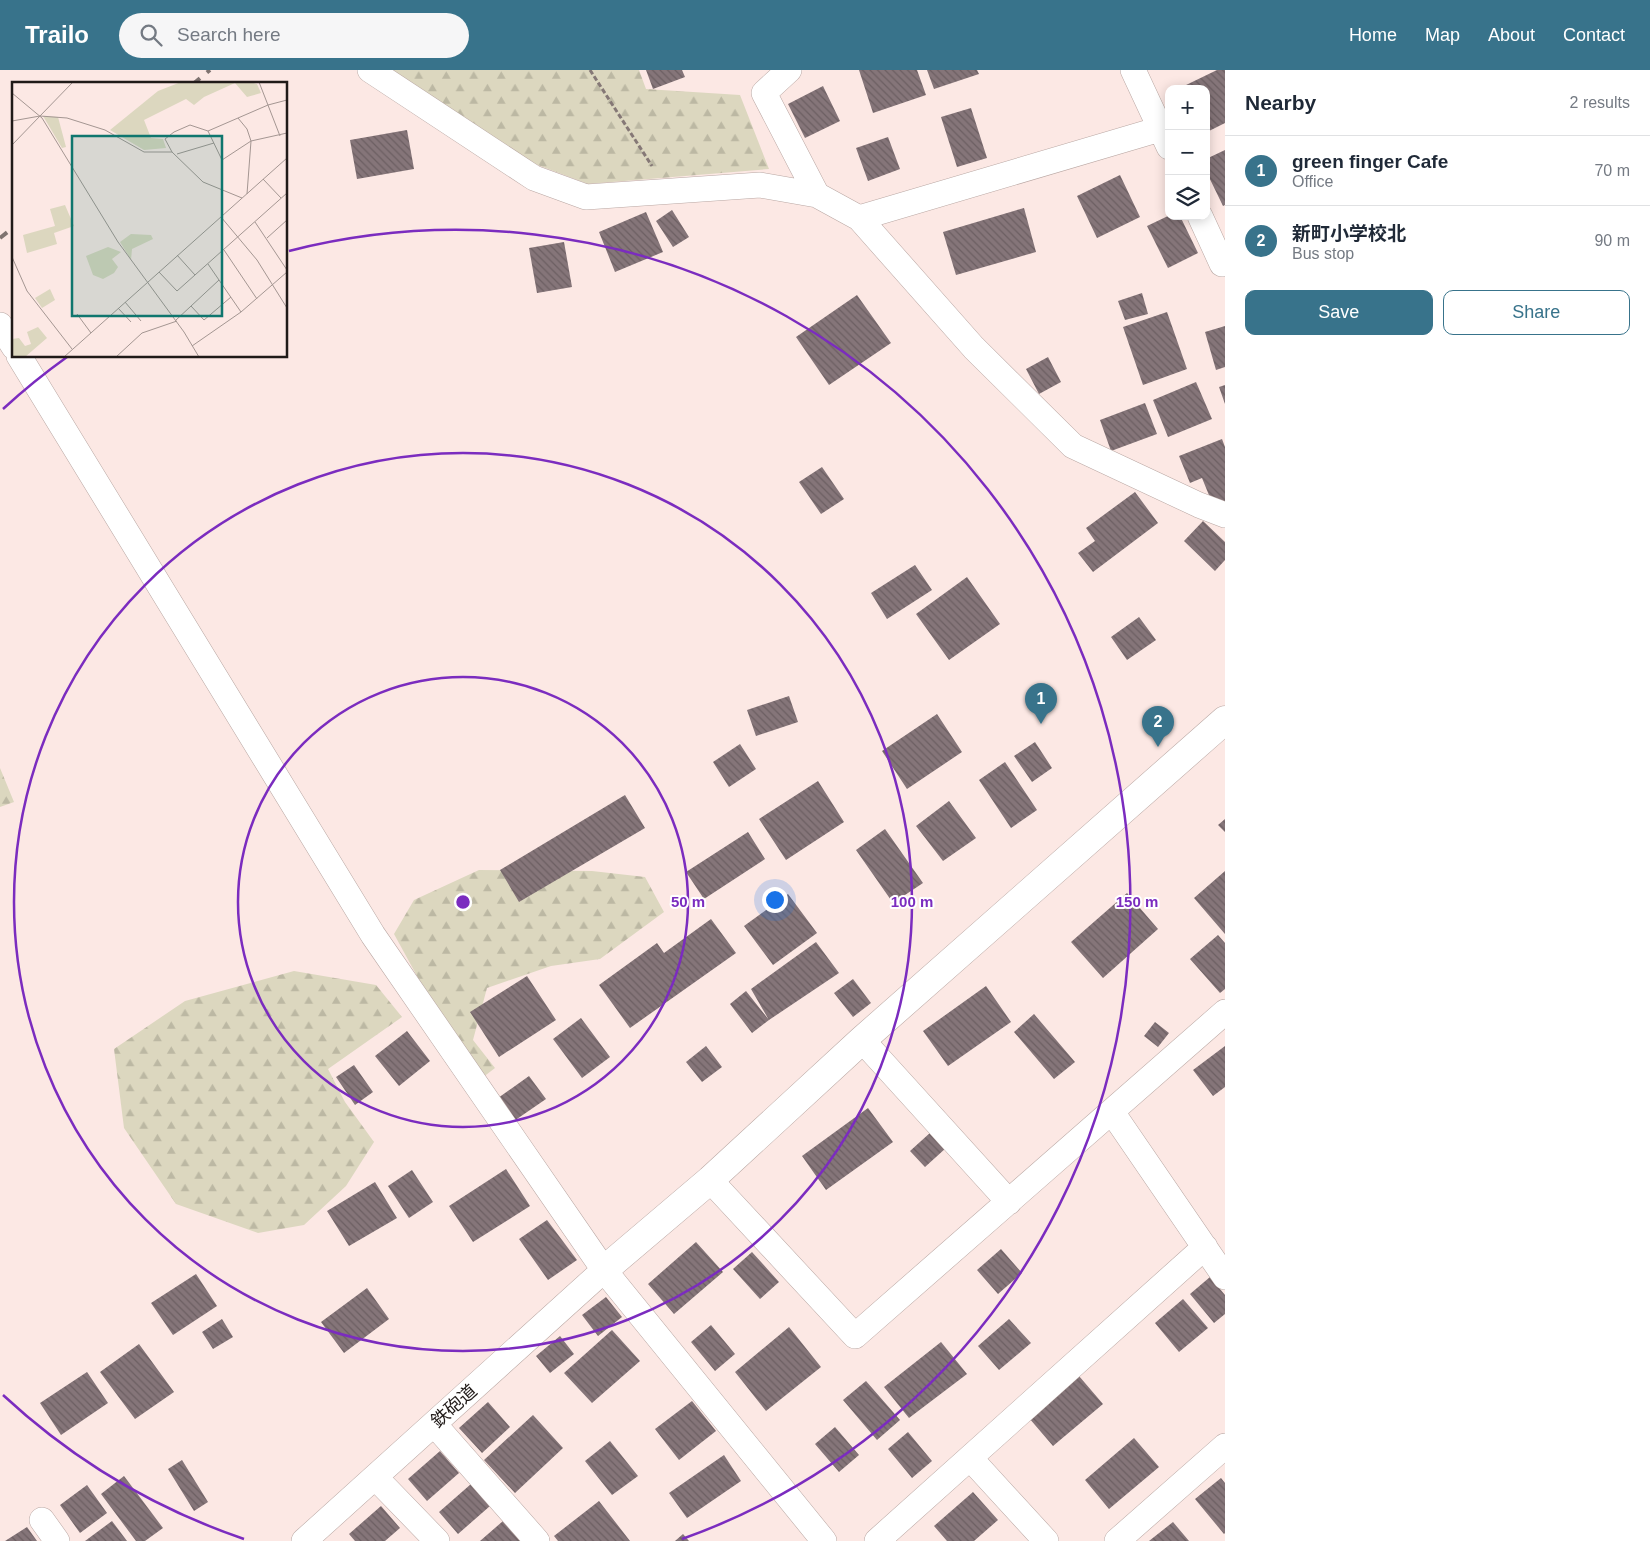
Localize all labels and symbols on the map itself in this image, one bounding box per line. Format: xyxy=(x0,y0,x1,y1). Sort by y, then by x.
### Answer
inset map xyxy=(12,82,288,358)
pin: 1 xyxy=(1025,683,1057,724)
pin: 2 xyxy=(1142,706,1174,747)
your location xyxy=(762,887,788,913)
centre of rings xyxy=(454,893,472,911)
text: 50 m xyxy=(671,893,705,910)
text: 100 m xyxy=(891,893,933,910)
text: 150 m xyxy=(1116,893,1158,910)
street label: 鉄砲道 xyxy=(427,1381,481,1431)

